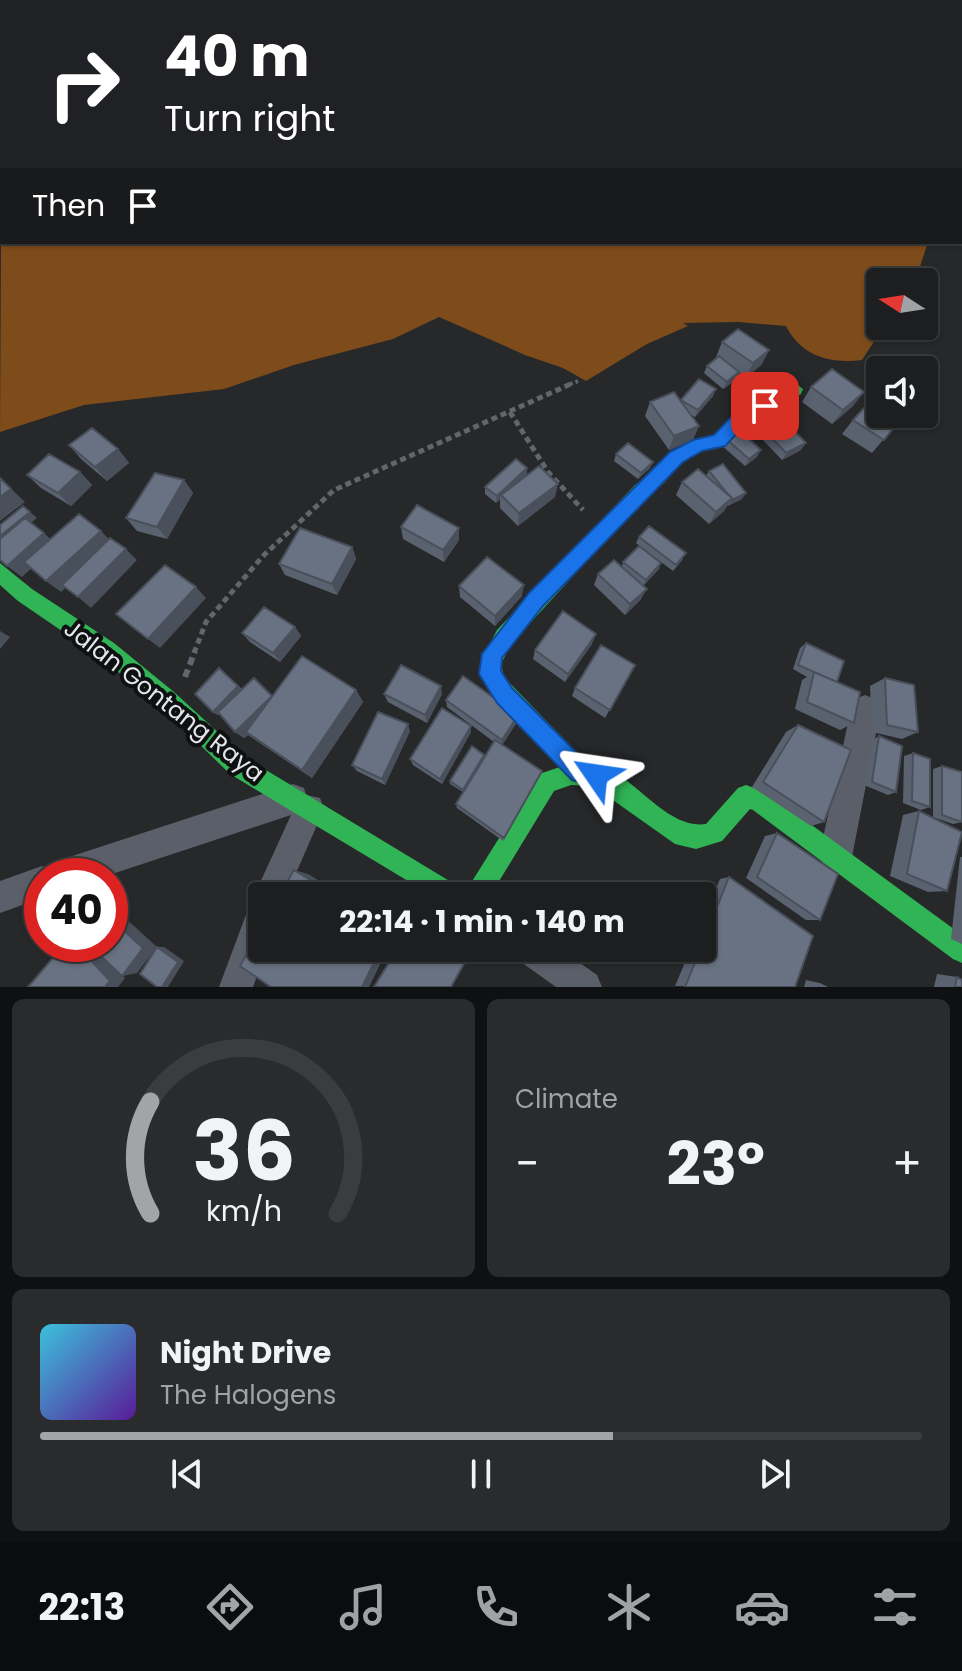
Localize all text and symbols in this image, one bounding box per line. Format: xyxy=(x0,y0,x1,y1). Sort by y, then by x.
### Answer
text: 40 m xyxy=(164,17,310,96)
icon: right xyxy=(32,32,136,136)
text: Turn right xyxy=(164,93,335,144)
text: Then xyxy=(32,184,105,227)
icon: arrive xyxy=(121,184,165,228)
north arrow xyxy=(866,268,938,340)
map controls xyxy=(866,268,938,428)
button: sound xyxy=(866,356,938,428)
pin xyxy=(731,372,799,440)
icon: arrive xyxy=(743,384,787,428)
street label: Jalan Gontang Raya xyxy=(57,612,271,789)
position arrow xyxy=(554,733,638,817)
speed limit sign: 40 xyxy=(24,858,128,962)
text: 22:14 · 1 min · 140 m xyxy=(339,900,625,943)
text: Climate xyxy=(515,1081,618,1117)
text: 36 xyxy=(192,1093,295,1209)
text: 23° xyxy=(666,1122,765,1206)
text: − xyxy=(515,1133,539,1194)
text: + xyxy=(892,1133,922,1194)
text: km/h xyxy=(205,1191,282,1231)
text: Night Drive xyxy=(160,1331,331,1374)
text: The Halogens xyxy=(160,1377,336,1413)
icon: previous xyxy=(165,1452,209,1496)
icon: pause xyxy=(459,1452,503,1496)
icon: next xyxy=(753,1452,797,1496)
icon: directions xyxy=(202,1579,258,1635)
icon: music xyxy=(335,1579,391,1635)
icon: phone xyxy=(468,1579,524,1635)
icon: climate xyxy=(601,1579,657,1635)
icon: car xyxy=(734,1579,790,1635)
icon: filters xyxy=(867,1579,923,1635)
text: 22:13 xyxy=(39,1582,125,1633)

